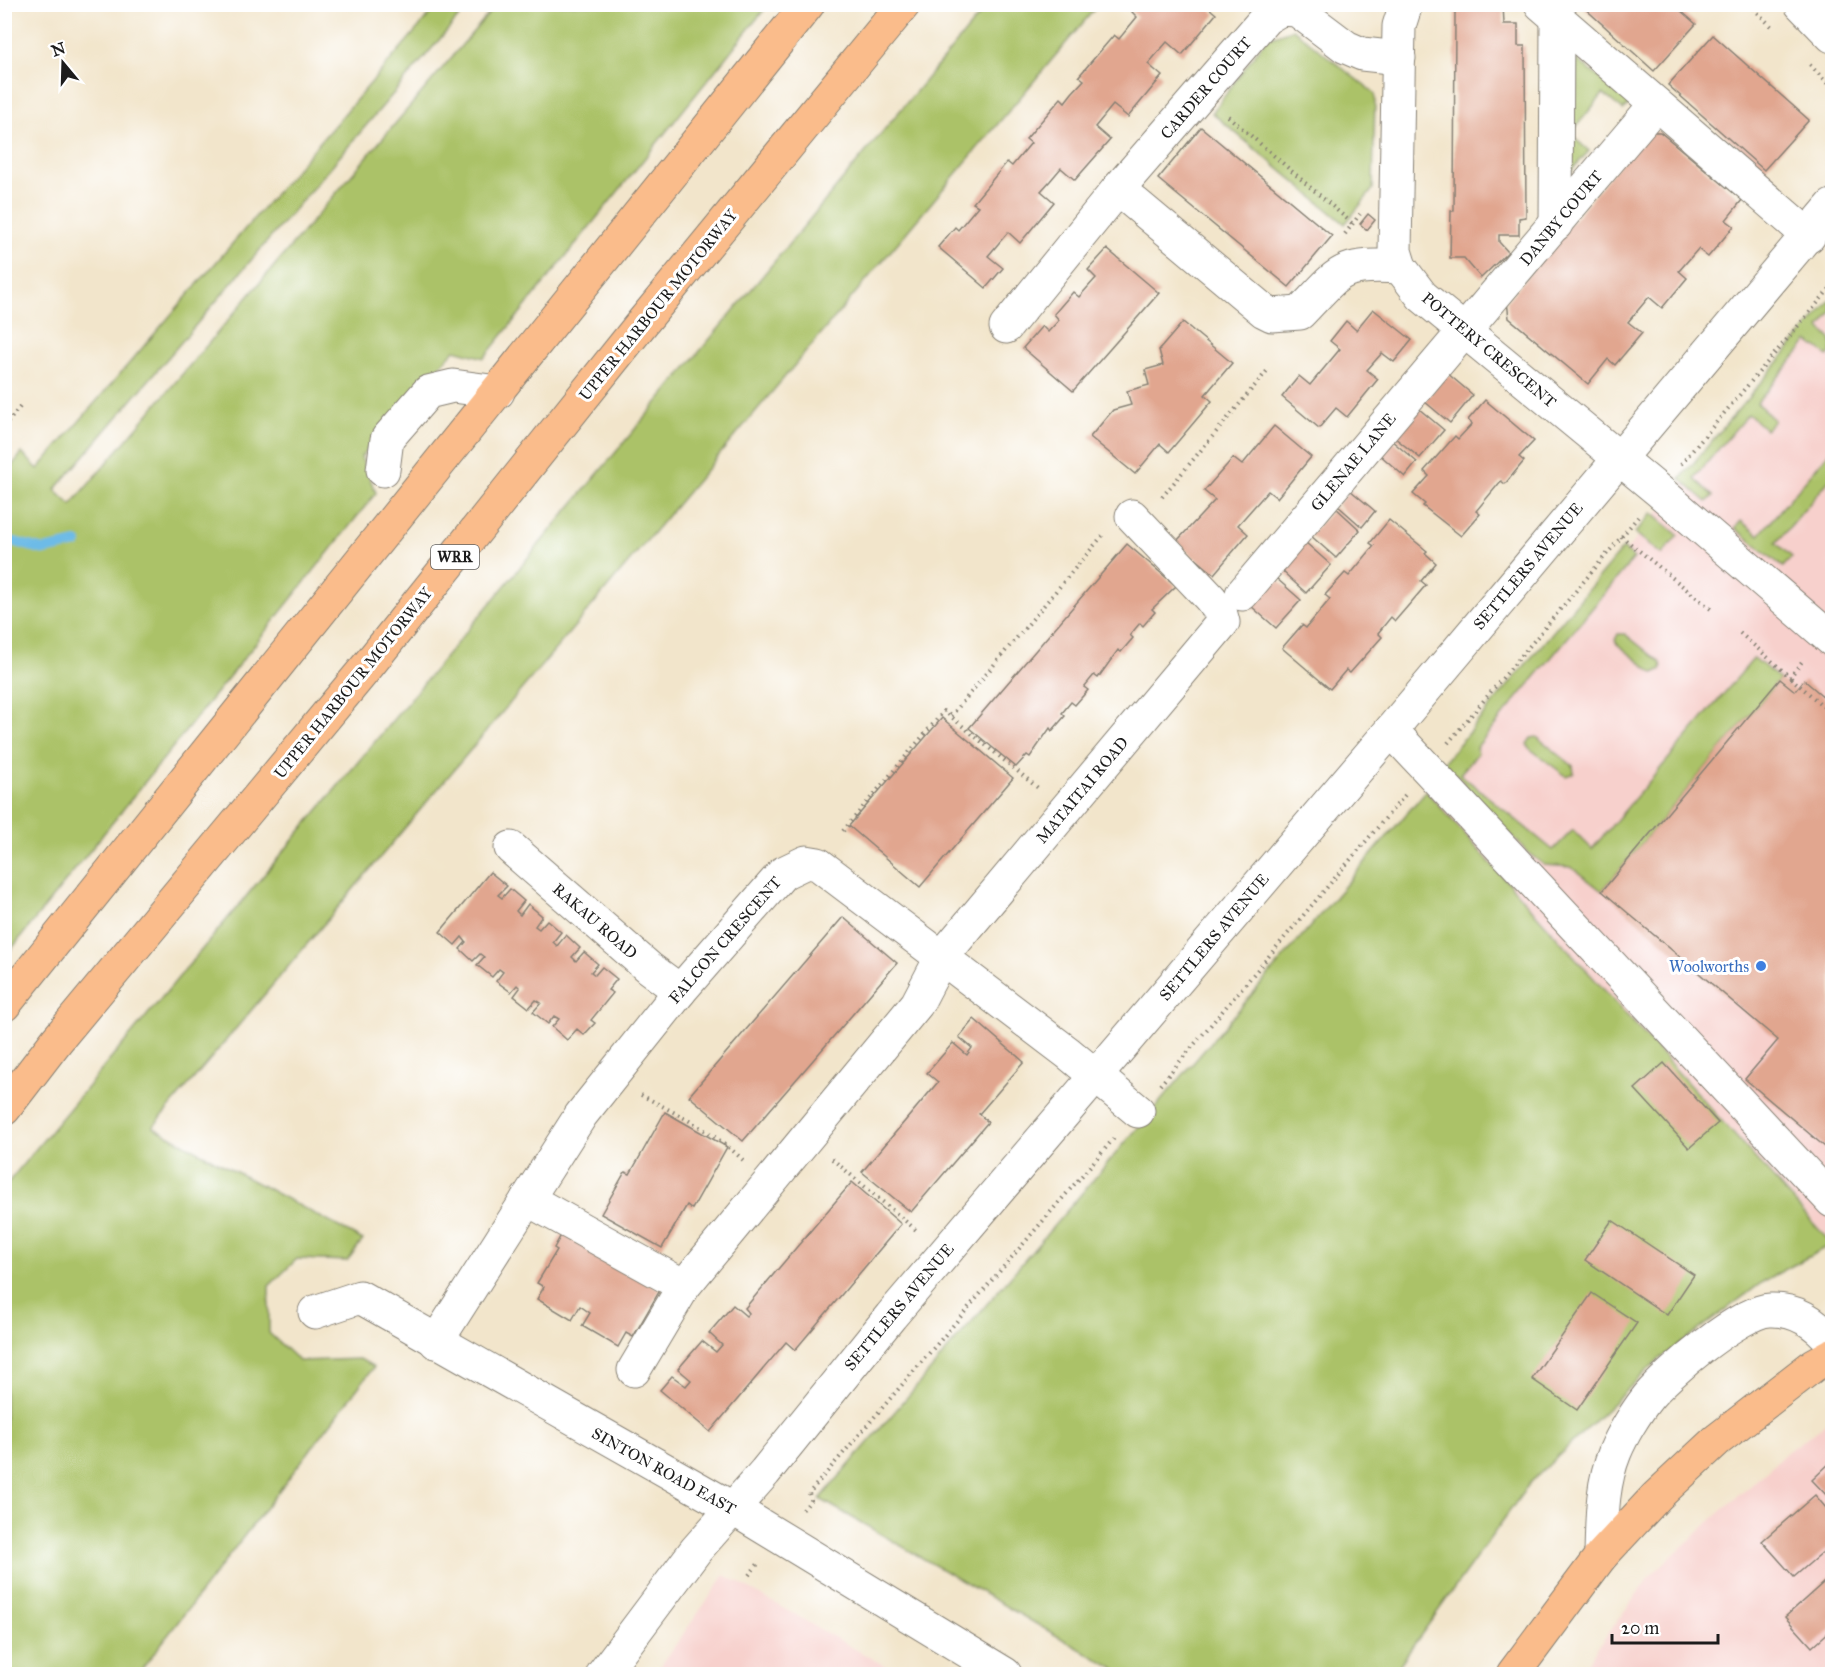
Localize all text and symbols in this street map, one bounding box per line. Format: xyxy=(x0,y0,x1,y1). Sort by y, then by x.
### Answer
north arrow xyxy=(33,33,93,93)
street label: CARDER COURT xyxy=(1156,33,1256,143)
text: N xyxy=(49,38,68,60)
street label: DANBY COURT xyxy=(1516,167,1606,269)
street label: UPPER HARBOUR MOTORWAY xyxy=(575,205,741,404)
street label: POTTERY CRESCENT xyxy=(1418,288,1560,412)
street label: GLENAE LANE xyxy=(1306,409,1400,515)
street label: SETTLERS AVENUE xyxy=(1469,499,1587,633)
road number: WRR xyxy=(431,545,479,569)
street label: UPPER HARBOUR MOTORWAY xyxy=(270,583,436,782)
street label: MATAITAI ROAD xyxy=(1032,733,1132,847)
street label: SETTLERS AVENUE xyxy=(1155,870,1273,1004)
street label: FALCON CRESCENT xyxy=(665,873,785,1007)
street label: RAKAU ROAD xyxy=(549,879,641,963)
place label: Woolworths xyxy=(1669,957,1749,976)
marker: Woolworths xyxy=(1754,959,1768,973)
street label: SETTLERS AVENUE xyxy=(840,1240,958,1374)
street label: SINTON ROAD EAST xyxy=(589,1423,739,1519)
scale bar xyxy=(1612,1607,1718,1645)
text: 20 m xyxy=(1621,1617,1659,1639)

